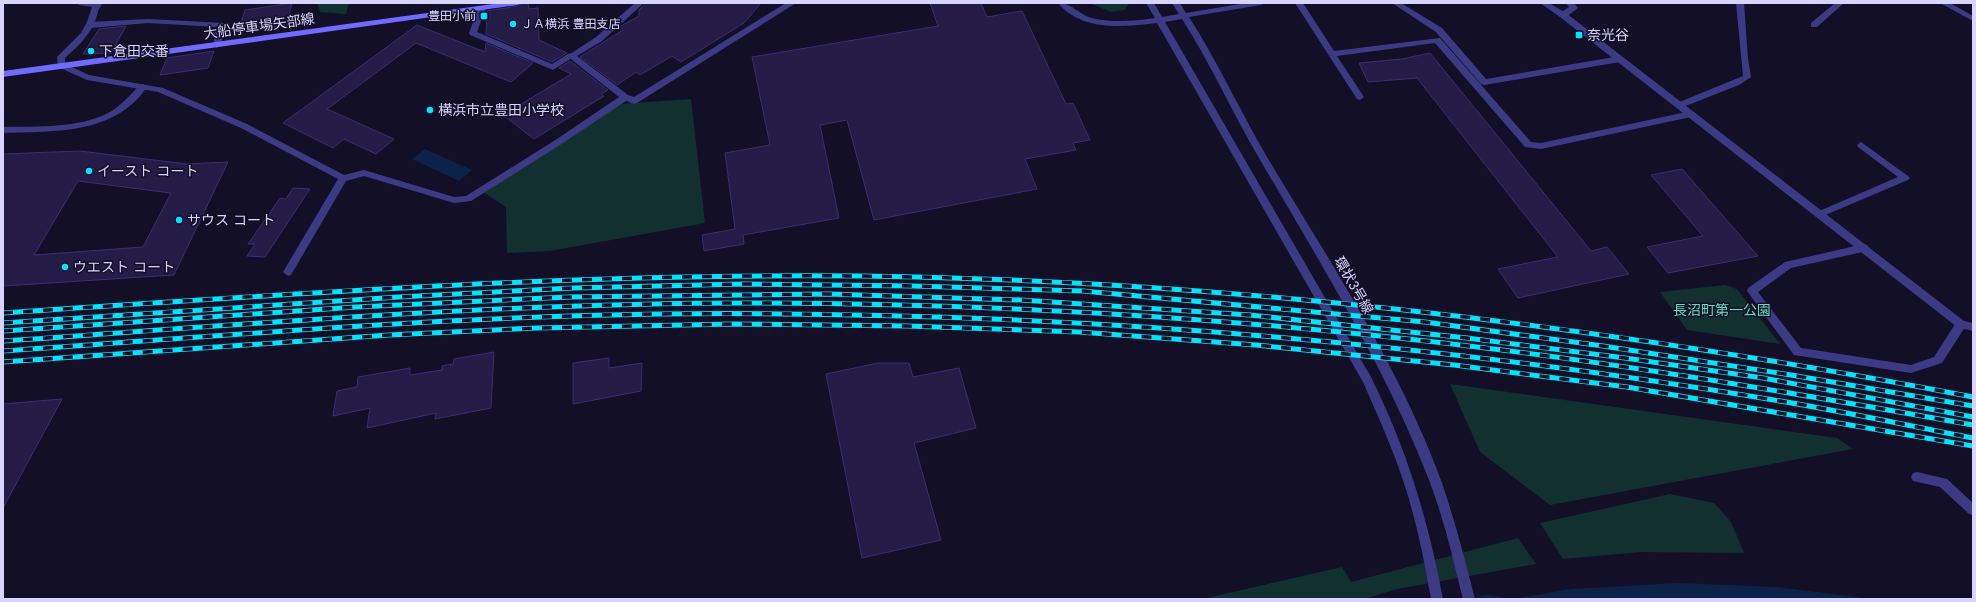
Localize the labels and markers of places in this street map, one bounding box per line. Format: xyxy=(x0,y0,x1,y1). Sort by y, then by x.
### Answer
place label: 豊田小前 xyxy=(428,7,476,25)
marker: 豊田小前 xyxy=(479,11,489,21)
place label: ＪＡ横浜 豊田支店 xyxy=(521,15,621,33)
marker: ＪＡ横浜 豊田支店 xyxy=(508,19,518,29)
place label: 奈光谷 xyxy=(1587,25,1629,45)
marker: 奈光谷 xyxy=(1574,30,1584,40)
place label: 下倉田交番 xyxy=(99,41,169,61)
marker: 下倉田交番 xyxy=(86,46,96,56)
place label: 横浜市立豊田小学校 xyxy=(438,100,564,120)
marker: 横浜市立豊田小学校 xyxy=(425,105,435,115)
place label: イースト コート xyxy=(97,161,199,181)
marker: イースト コート xyxy=(84,166,94,176)
place label: サウス コート xyxy=(187,210,275,230)
marker: サウス コート xyxy=(174,215,184,225)
place label: ウエスト コート xyxy=(73,257,175,277)
marker: ウエスト コート xyxy=(60,262,70,272)

